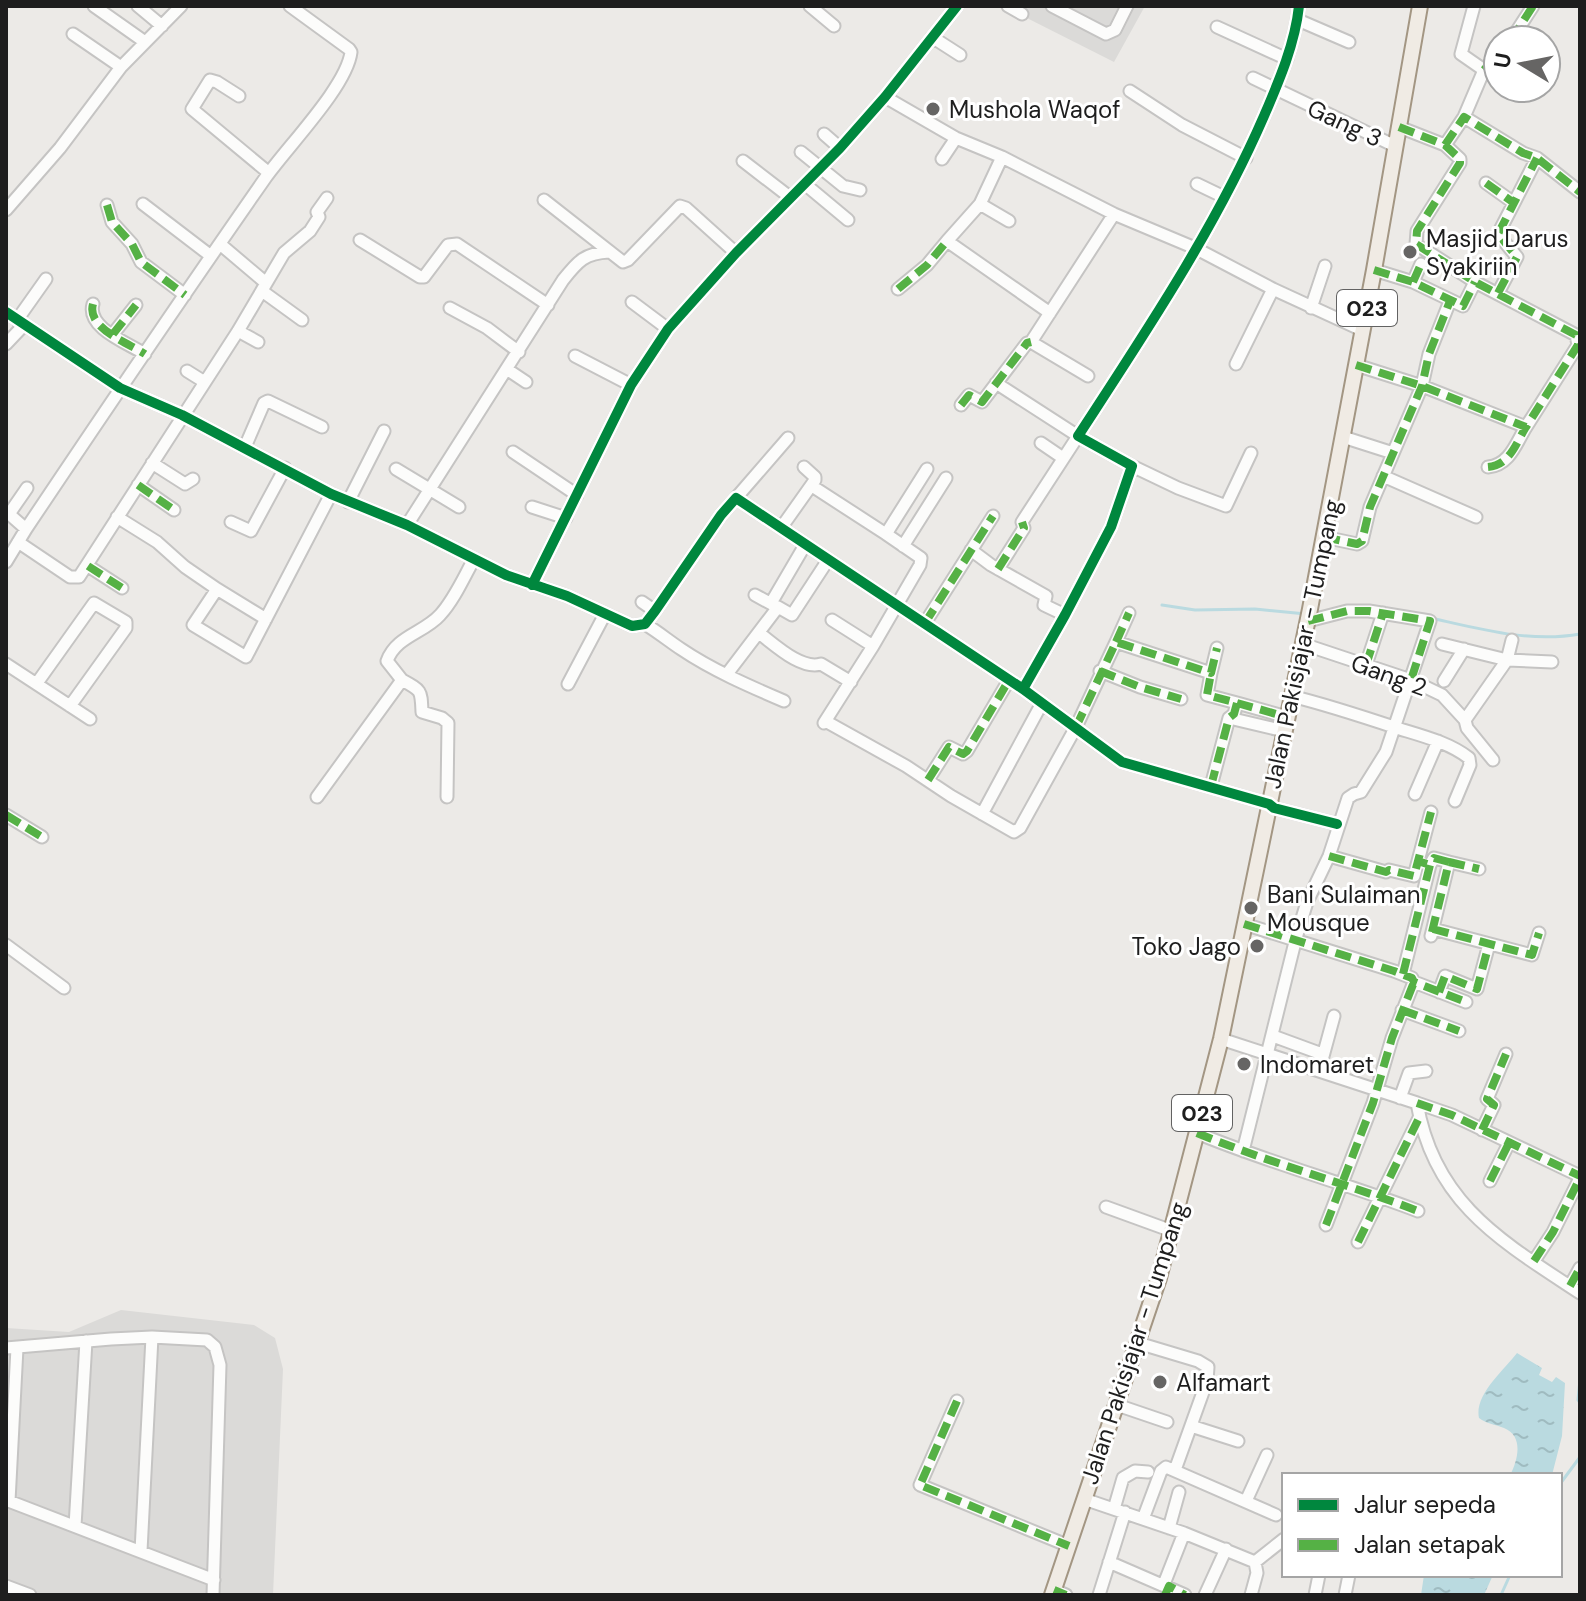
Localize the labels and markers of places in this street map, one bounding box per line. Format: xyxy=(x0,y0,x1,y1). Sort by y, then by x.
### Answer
place label: Mushola Waqof xyxy=(949,94,1120,125)
marker: Mushola Waqof xyxy=(924,100,942,118)
place label: Masjid Darus Syakiriin xyxy=(1426,223,1569,282)
marker: Masjid Darus Syakiriin xyxy=(1401,243,1419,261)
place label: Bani Sulaiman Mousque xyxy=(1267,879,1421,938)
marker: Bani Sulaiman Mousque xyxy=(1242,899,1260,917)
place label: Toko Jago xyxy=(1131,931,1241,962)
marker: Toko Jago xyxy=(1248,937,1266,955)
place label: Indomaret xyxy=(1260,1049,1374,1080)
marker: Indomaret xyxy=(1235,1055,1253,1073)
place label: Alfamart xyxy=(1176,1367,1271,1398)
marker: Alfamart xyxy=(1151,1373,1169,1391)

